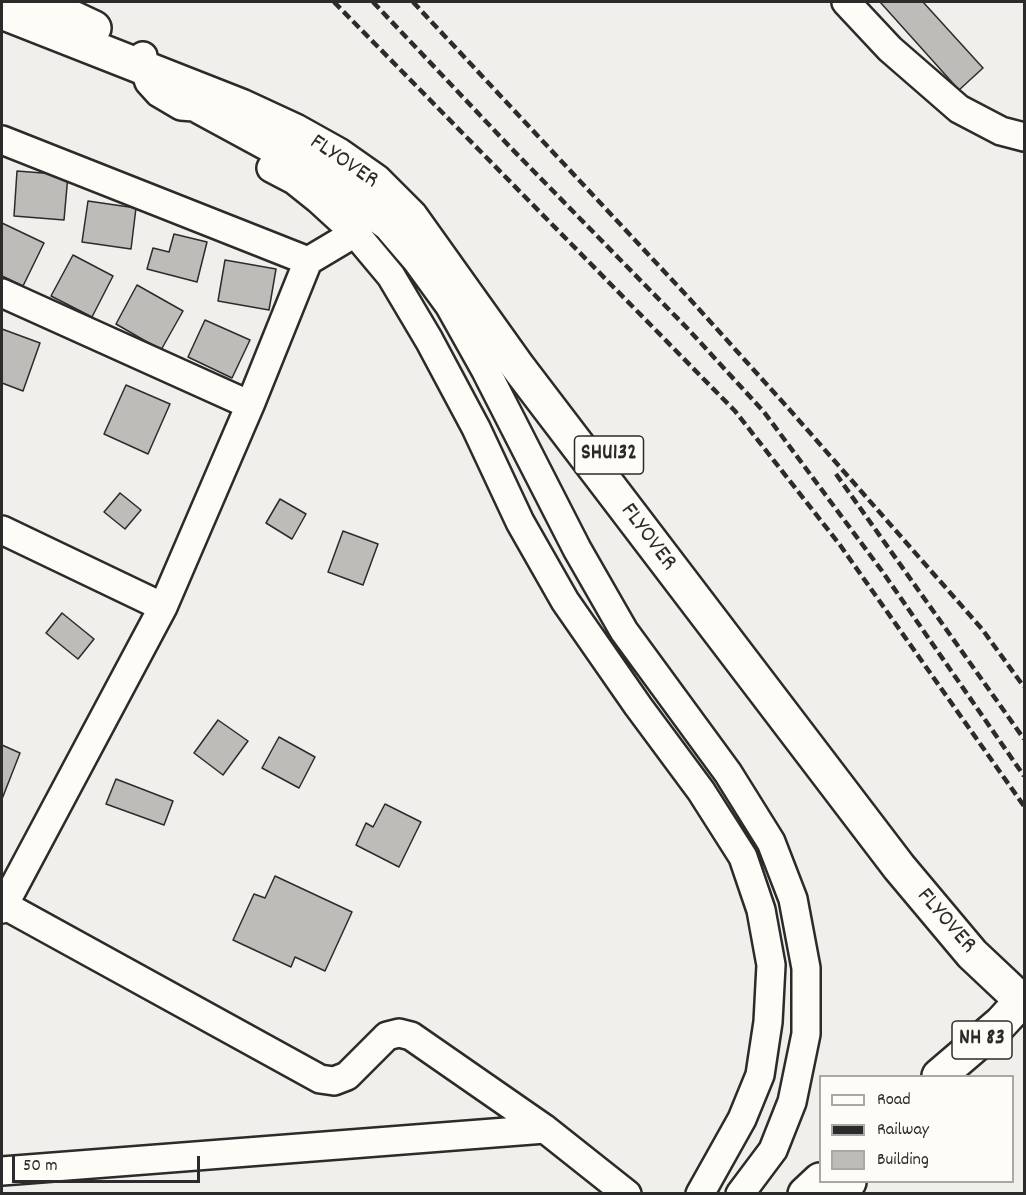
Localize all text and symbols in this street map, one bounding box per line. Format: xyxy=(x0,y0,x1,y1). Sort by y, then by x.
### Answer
street label: FLYOVER xyxy=(303,129,383,197)
road number: SHU132 xyxy=(574,436,644,474)
street label: FLYOVER xyxy=(612,499,682,577)
street label: FLYOVER xyxy=(909,883,981,961)
road number: NH 83 xyxy=(952,1021,1012,1059)
legend xyxy=(819,1075,1014,1183)
text: Road xyxy=(877,1088,911,1113)
text: Railway xyxy=(877,1118,929,1143)
scale bar xyxy=(15,1144,202,1182)
text: Building xyxy=(877,1148,929,1173)
text: 50 m xyxy=(23,1154,58,1179)

